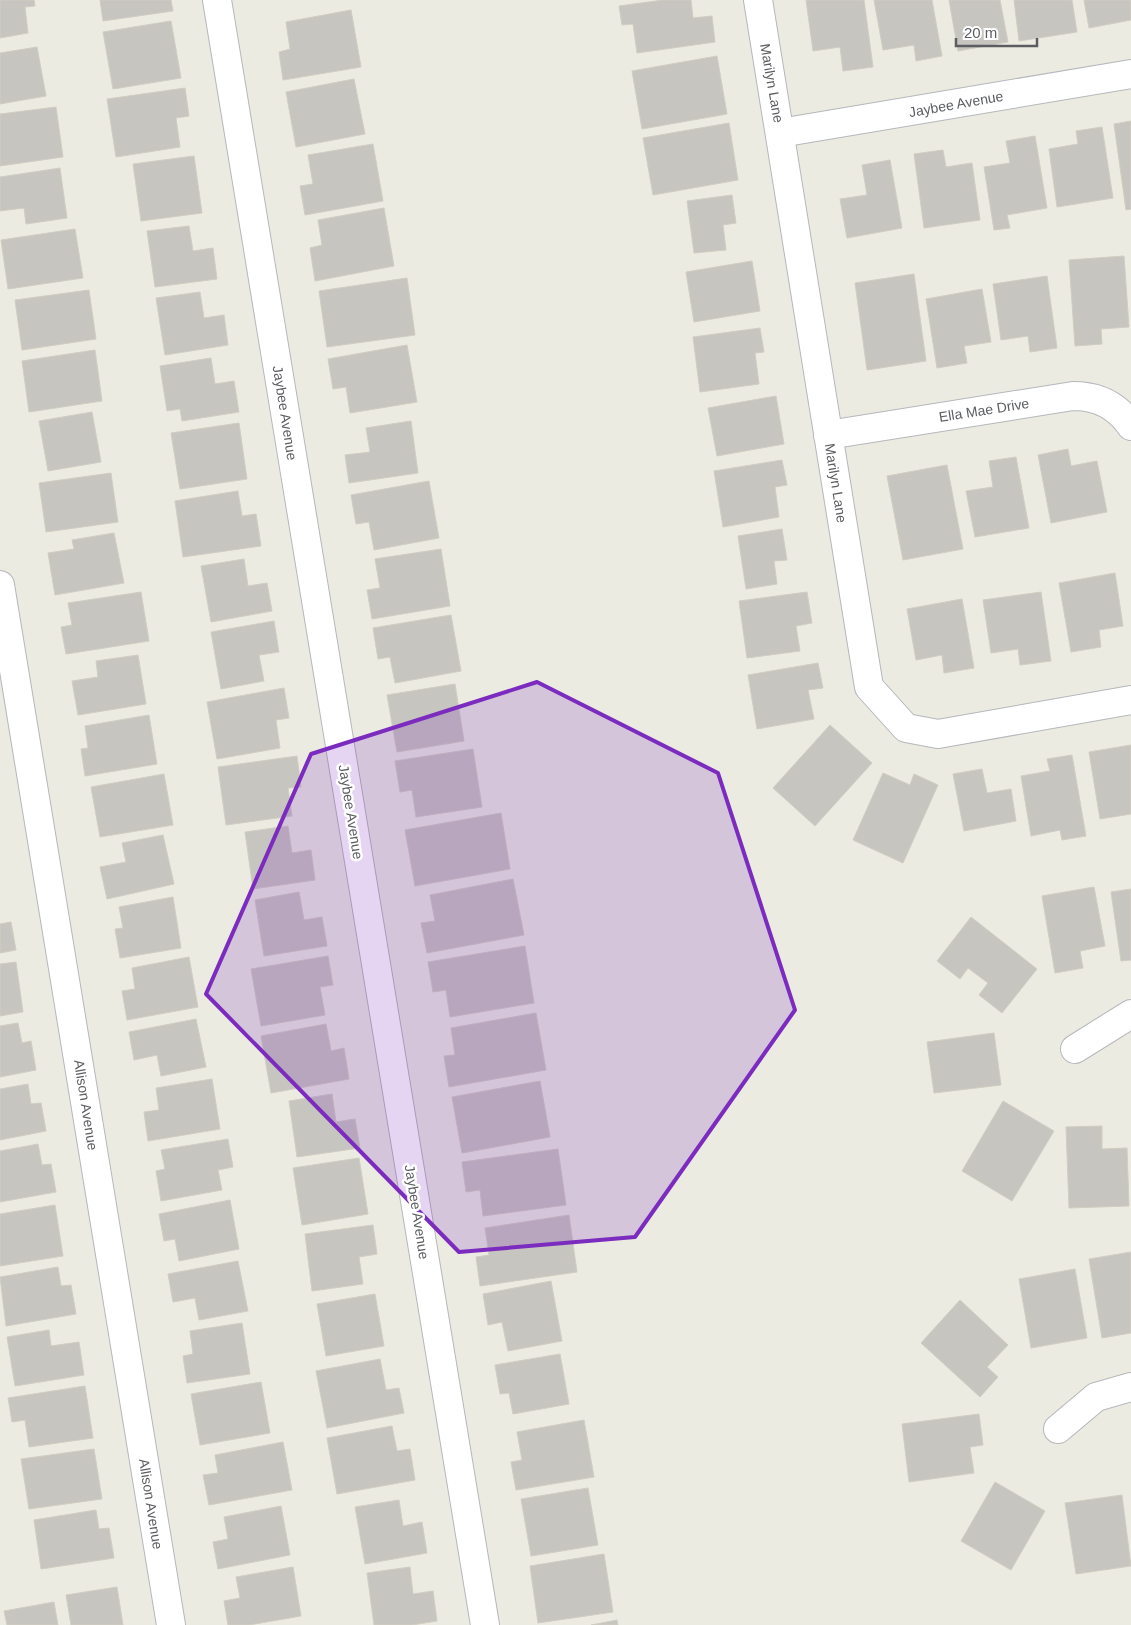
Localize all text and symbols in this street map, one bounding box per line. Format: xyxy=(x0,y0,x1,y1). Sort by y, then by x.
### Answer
scale bar xyxy=(956,15,1037,47)
text: 20 m xyxy=(964,24,997,41)
street label: Marilyn Lane xyxy=(757,42,787,124)
street label: Jaybee Avenue xyxy=(908,88,1005,120)
street label: Jaybee Avenue xyxy=(270,365,300,462)
street label: Ella Mae Drive xyxy=(938,395,1030,425)
street label: Marilyn Lane xyxy=(822,442,850,524)
street label: Jaybee Avenue xyxy=(336,764,366,861)
street label: Allison Avenue xyxy=(71,1059,101,1152)
street label: Jaybee Avenue xyxy=(402,1164,432,1261)
street label: Allison Avenue xyxy=(136,1458,166,1551)

